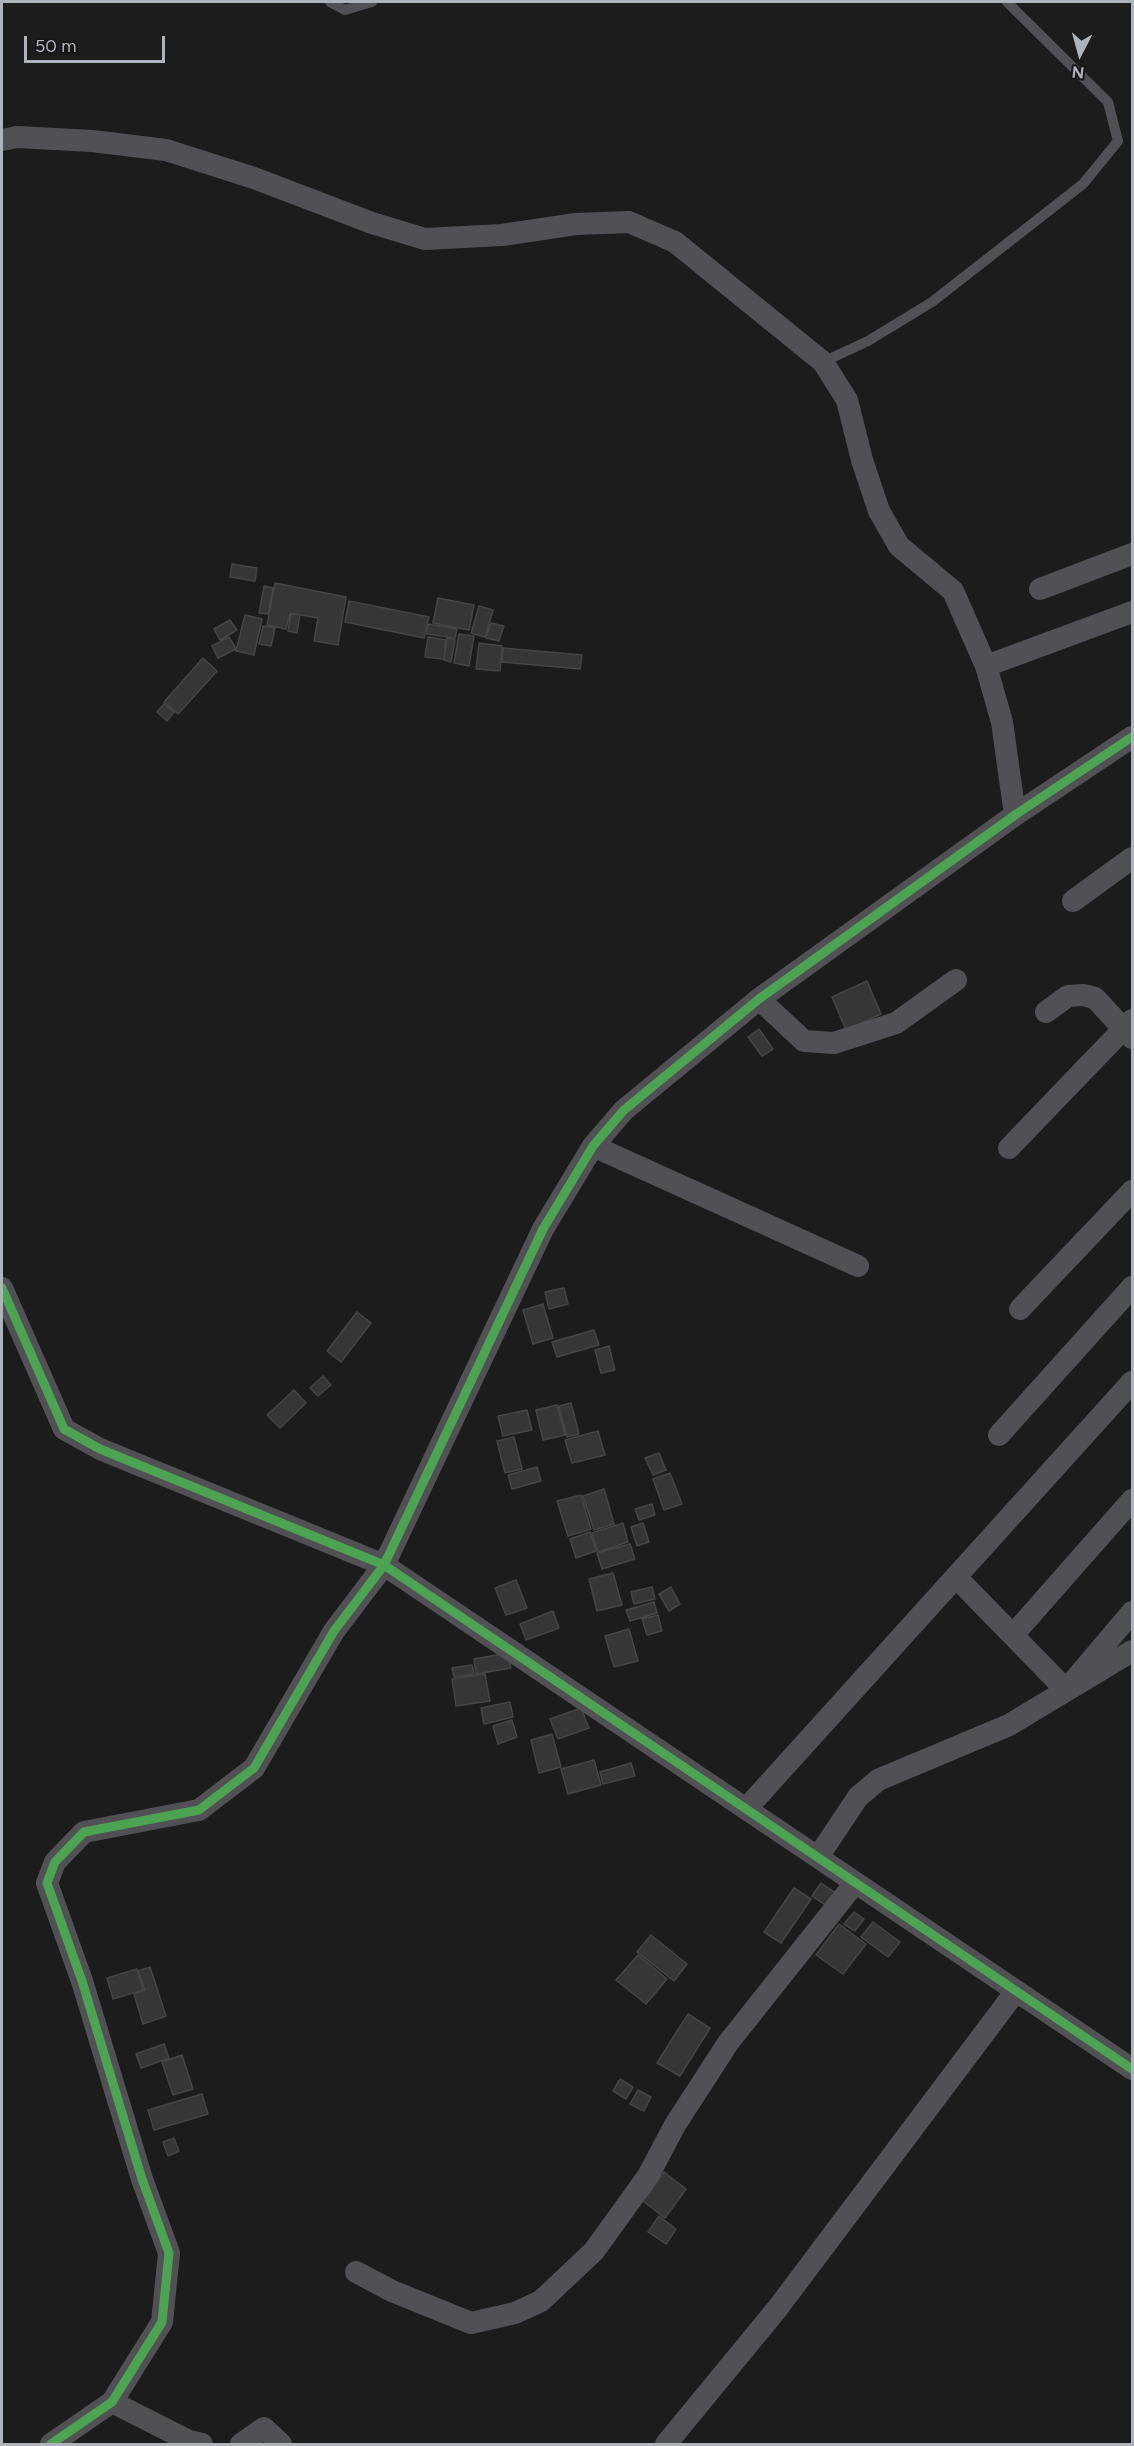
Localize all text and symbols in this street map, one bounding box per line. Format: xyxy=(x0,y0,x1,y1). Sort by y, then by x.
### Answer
scale bar xyxy=(27,24,168,62)
north arrow xyxy=(1050,24,1110,84)
text: 50 m xyxy=(35,35,77,57)
text: N xyxy=(1071,62,1085,82)

